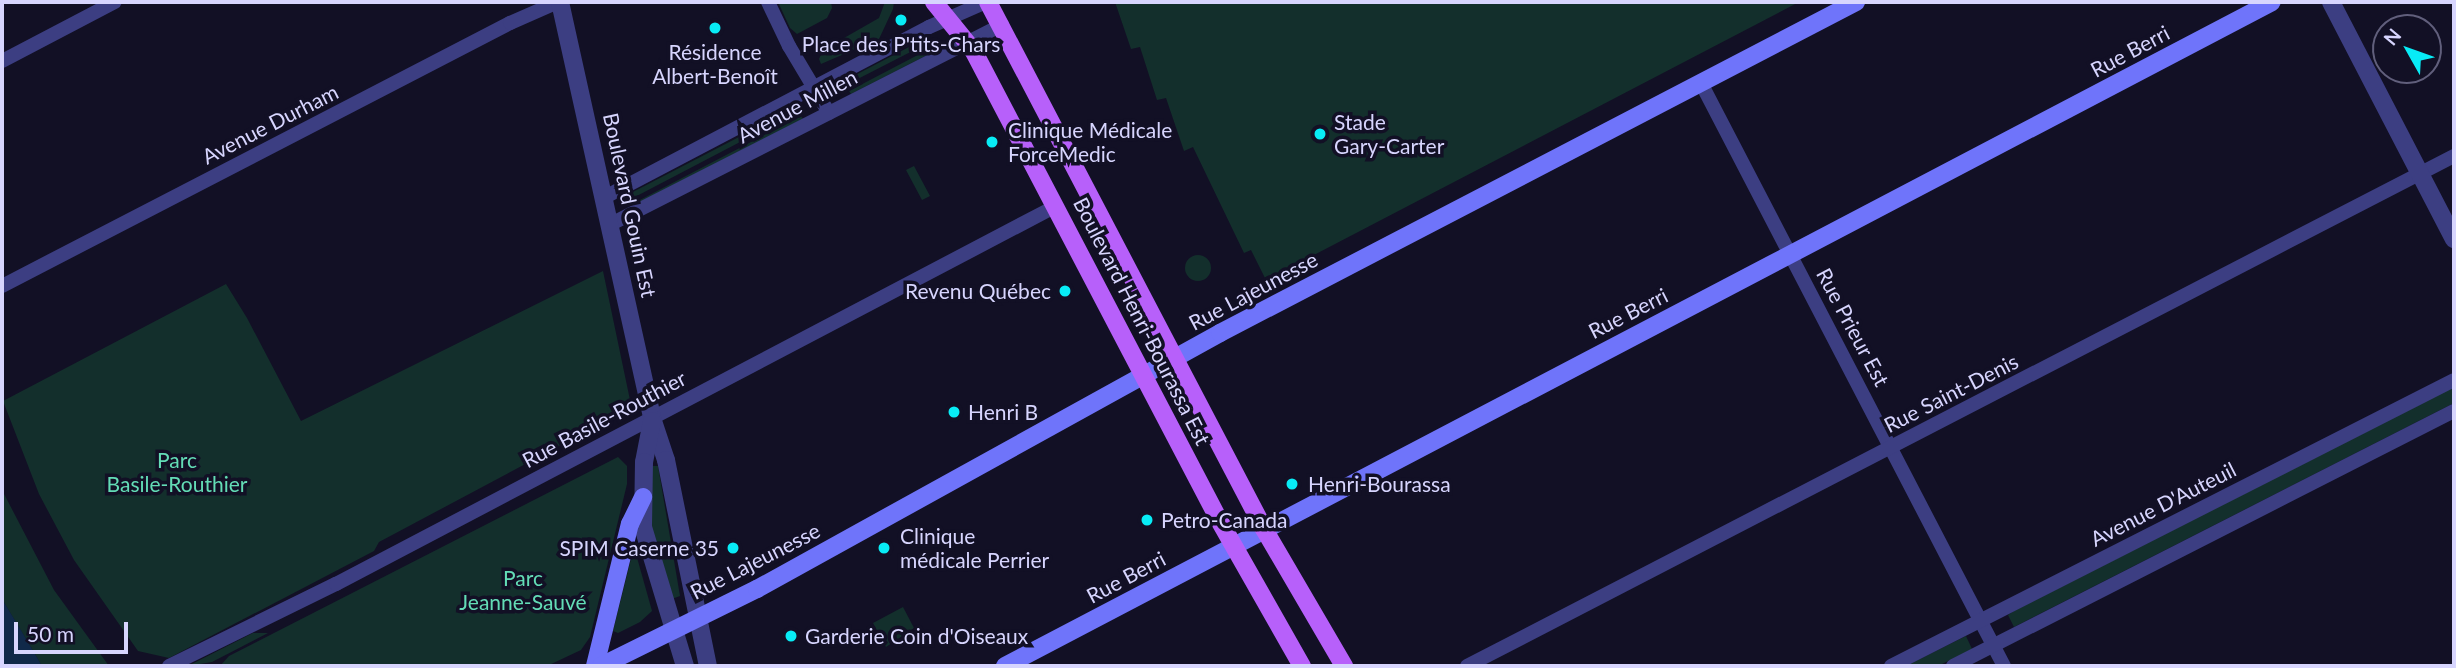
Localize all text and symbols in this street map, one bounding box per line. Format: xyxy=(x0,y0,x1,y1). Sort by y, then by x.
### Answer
marker: Place des P'tits-Chars xyxy=(893,12,909,28)
north arrow xyxy=(2372,14,2442,84)
marker: Résidence Albert-Benoît xyxy=(707,20,723,36)
street label: Rue Berri xyxy=(2086,20,2174,82)
text: N xyxy=(2379,23,2406,49)
place label: Place des P'tits-Chars xyxy=(802,31,1000,57)
place label: Résidence Albert-Benoît xyxy=(652,39,778,89)
street label: Avenue Millen xyxy=(733,64,861,148)
street label: Avenue Durham xyxy=(198,79,342,169)
place label: Stade Gary-Carter xyxy=(1334,109,1444,159)
street label: Boulevard Gouin Est xyxy=(598,111,662,299)
place label: Clinique Médicale ForceMedic xyxy=(1008,117,1172,167)
marker: Stade Gary-Carter xyxy=(1312,126,1328,142)
marker: Clinique Médicale ForceMedic xyxy=(982,132,1002,152)
street label: Boulevard Henri-Bourassa Est xyxy=(1068,193,1216,449)
street label: Rue Lajeunesse xyxy=(1184,247,1322,335)
street label: Rue Prieur Est xyxy=(1811,264,1895,390)
place label: Revenu Québec xyxy=(905,278,1051,304)
street label: Rue Berri xyxy=(1584,282,1672,344)
marker: Revenu Québec xyxy=(1057,283,1073,299)
street label: Rue Saint-Denis xyxy=(1880,348,2022,438)
street label: Rue Basile-Routhier xyxy=(518,365,690,473)
place label: Henri B xyxy=(968,399,1038,425)
marker: Henri B xyxy=(946,404,962,420)
park label: Parc Basile-Routhier xyxy=(107,447,247,497)
street label: Avenue D'Auteuil xyxy=(2086,456,2240,552)
place label: Henri-Bourassa xyxy=(1308,471,1451,497)
marker: Henri-Bourassa xyxy=(1282,474,1302,494)
place label: Petro-Canada xyxy=(1161,507,1287,533)
marker: Petro-Canada xyxy=(1139,512,1155,528)
street label: Rue Lajeunesse xyxy=(686,518,824,604)
place label: Clinique médicale Perrier xyxy=(900,523,1049,573)
place label: SPIM Caserne 35 xyxy=(559,535,719,561)
marker: Clinique médicale Perrier xyxy=(874,538,894,558)
marker: SPIM Caserne 35 xyxy=(725,540,741,556)
street label: Rue Berri xyxy=(1082,546,1170,608)
park label: Parc Jeanne-Sauvé xyxy=(459,565,587,615)
scale bar xyxy=(18,608,131,652)
text: 50 m xyxy=(27,621,74,646)
place label: Garderie Coin d'Oiseaux xyxy=(805,623,1028,649)
marker: Garderie Coin d'Oiseaux xyxy=(783,628,799,644)

